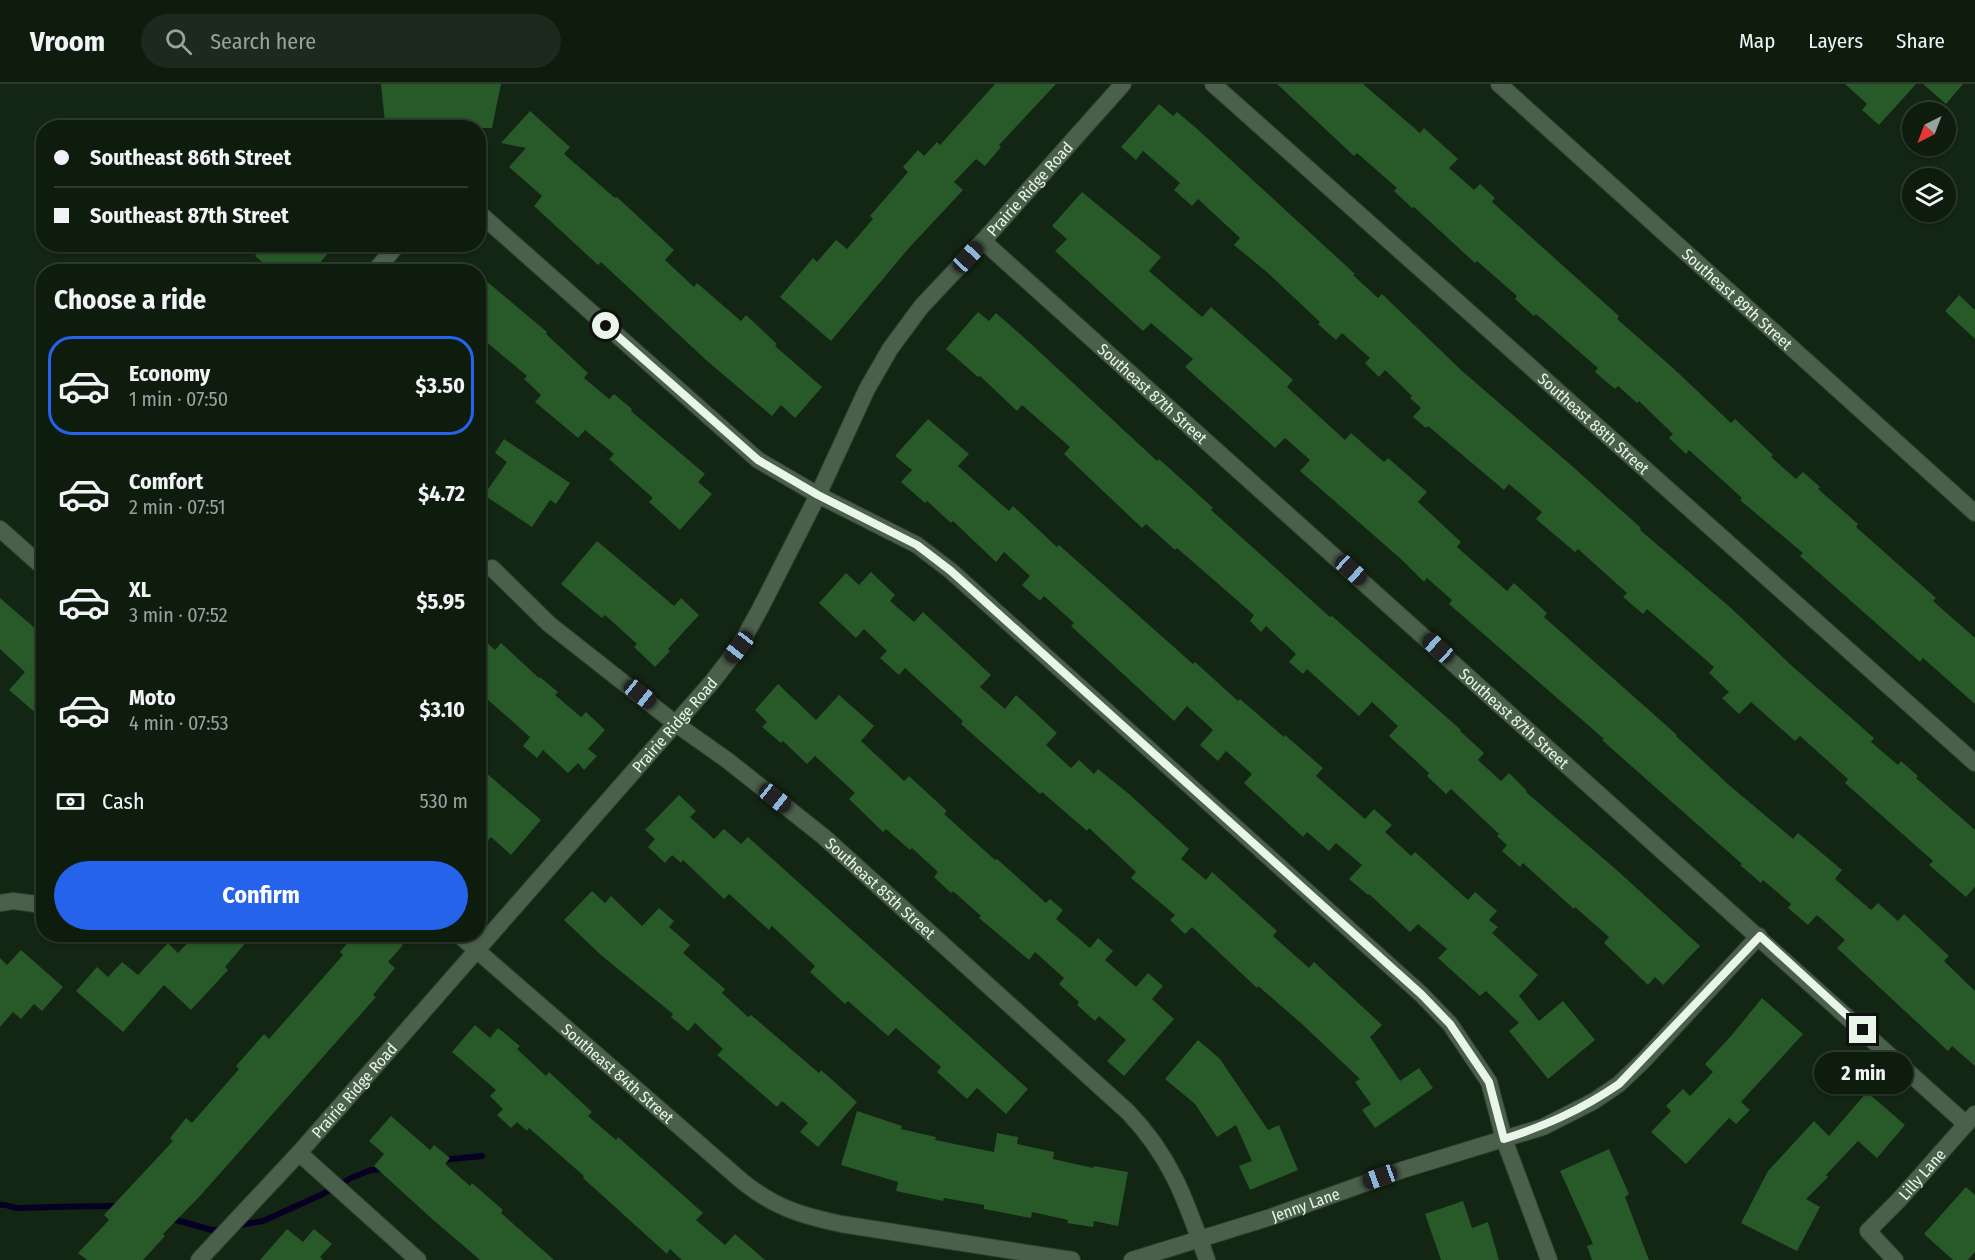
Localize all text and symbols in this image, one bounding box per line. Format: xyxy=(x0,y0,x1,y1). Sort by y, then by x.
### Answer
search box xyxy=(141,14,561,68)
text: Vroom xyxy=(30,25,105,58)
icon: search xyxy=(162,25,195,58)
text: Search here xyxy=(210,28,316,55)
text: Map xyxy=(1739,28,1775,54)
text: Layers xyxy=(1808,28,1863,54)
text: Share xyxy=(1896,28,1945,54)
north arrow xyxy=(1902,102,1956,156)
map controls xyxy=(1902,102,1956,222)
street label: Prairie Ridge Road xyxy=(983,138,1077,240)
text: Southeast 86th Street xyxy=(90,144,291,171)
button: layers xyxy=(1902,168,1956,222)
text: Southeast 87th Street xyxy=(90,202,289,229)
car xyxy=(949,238,987,276)
street label: Southeast 89th Street xyxy=(1678,244,1797,354)
text: Choose a ride xyxy=(54,284,206,316)
route start xyxy=(592,312,619,339)
street label: Southeast 87th Street xyxy=(1094,339,1212,448)
icon: car xyxy=(57,359,111,413)
text: Economy xyxy=(129,360,210,387)
street label: Southeast 88th Street xyxy=(1534,369,1654,478)
text: $3.50 xyxy=(416,372,465,399)
text: 1 min · 07:50 xyxy=(129,387,228,411)
icon: car xyxy=(57,467,111,521)
text: Comfort xyxy=(129,468,203,495)
text: $4.72 xyxy=(418,480,465,507)
text: 2 min · 07:51 xyxy=(129,495,226,519)
car xyxy=(1332,551,1370,589)
icon: car xyxy=(57,575,111,629)
text: XL xyxy=(129,576,151,603)
text: $5.95 xyxy=(417,588,465,615)
text: 3 min · 07:52 xyxy=(129,603,228,627)
car xyxy=(721,627,757,667)
car xyxy=(1419,629,1457,667)
street label: Southeast 87th Street xyxy=(1455,664,1573,773)
street label: Prairie Ridge Road xyxy=(628,673,721,776)
car xyxy=(620,676,660,712)
icon: car xyxy=(57,683,111,737)
text: Moto xyxy=(129,684,176,711)
text: $3.10 xyxy=(419,696,465,723)
text: 4 min · 07:53 xyxy=(129,711,229,735)
car xyxy=(755,780,795,816)
icon: cash xyxy=(54,785,87,818)
text: Cash xyxy=(102,788,145,815)
text: 530 m xyxy=(419,789,468,813)
street label: Southeast 85th Street xyxy=(822,833,940,943)
button: Confirm xyxy=(54,861,468,930)
route end xyxy=(1849,1016,1876,1043)
street label: Southeast 84th Street xyxy=(558,1019,678,1128)
street label: Prairie Ridge Road xyxy=(307,1039,401,1142)
callout: 2 min xyxy=(1814,1051,1912,1093)
text: 2 min xyxy=(1841,1061,1886,1085)
street label: Lilly Lane xyxy=(1894,1145,1949,1203)
car xyxy=(1360,1162,1400,1192)
street label: Jenny Lane xyxy=(1269,1184,1342,1226)

